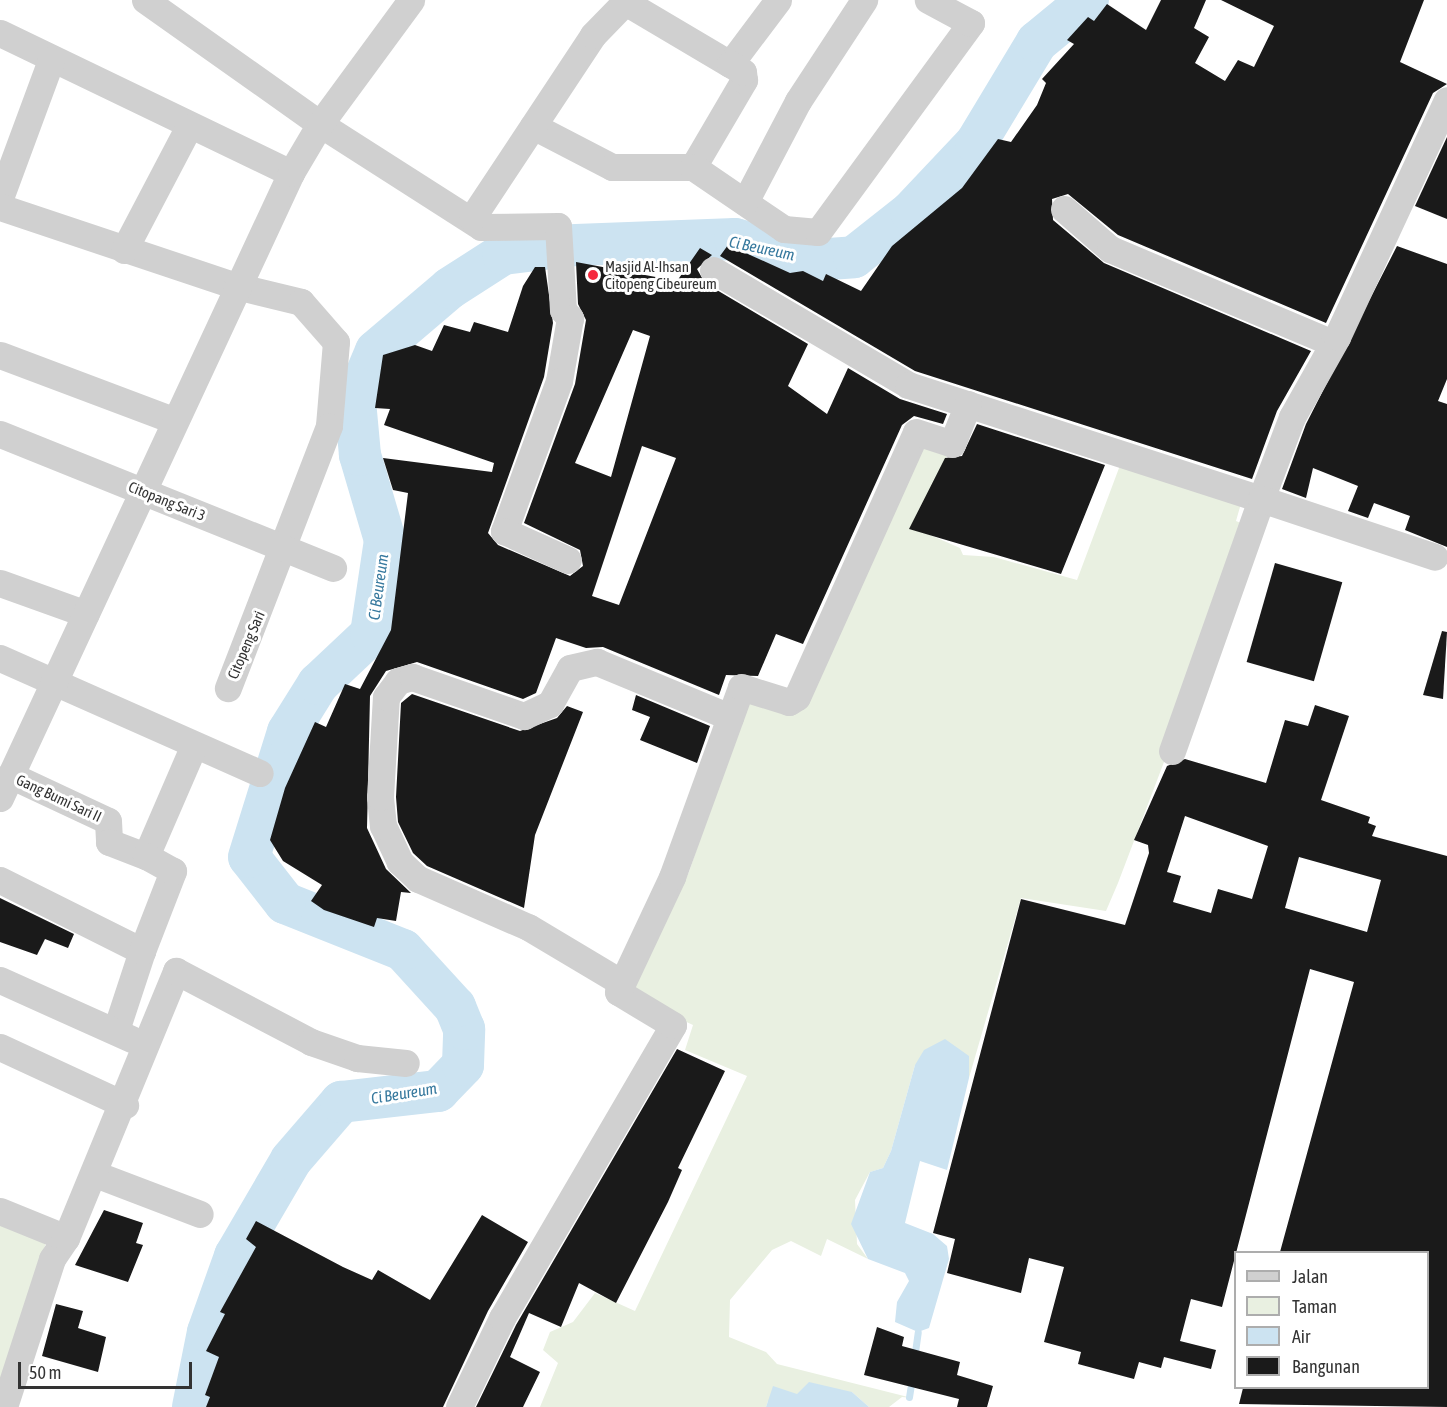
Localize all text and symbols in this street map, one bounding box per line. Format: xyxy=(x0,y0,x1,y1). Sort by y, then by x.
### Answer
water label: Ci Beureum xyxy=(728,232,796,264)
place label: Masjid Al-Ihsan Citopeng Cibeureum xyxy=(605,257,717,292)
marker: Masjid Al-Ihsan Citopeng Cibeureum xyxy=(586,268,600,282)
street label: Citopang Sari 3 xyxy=(126,477,208,525)
water label: Ci Beureum xyxy=(364,553,392,621)
street label: Citopeng Sari xyxy=(224,608,268,682)
street label: Gang Bumi Sari II xyxy=(13,770,105,826)
water label: Ci Beureum xyxy=(370,1078,438,1108)
legend xyxy=(1234,1251,1429,1389)
text: Jalan xyxy=(1292,1266,1328,1287)
text: Taman xyxy=(1292,1296,1337,1317)
text: Air xyxy=(1292,1326,1310,1347)
scale bar xyxy=(21,1350,195,1388)
text: Bangunan xyxy=(1292,1356,1360,1377)
text: 50 m xyxy=(29,1362,61,1383)

